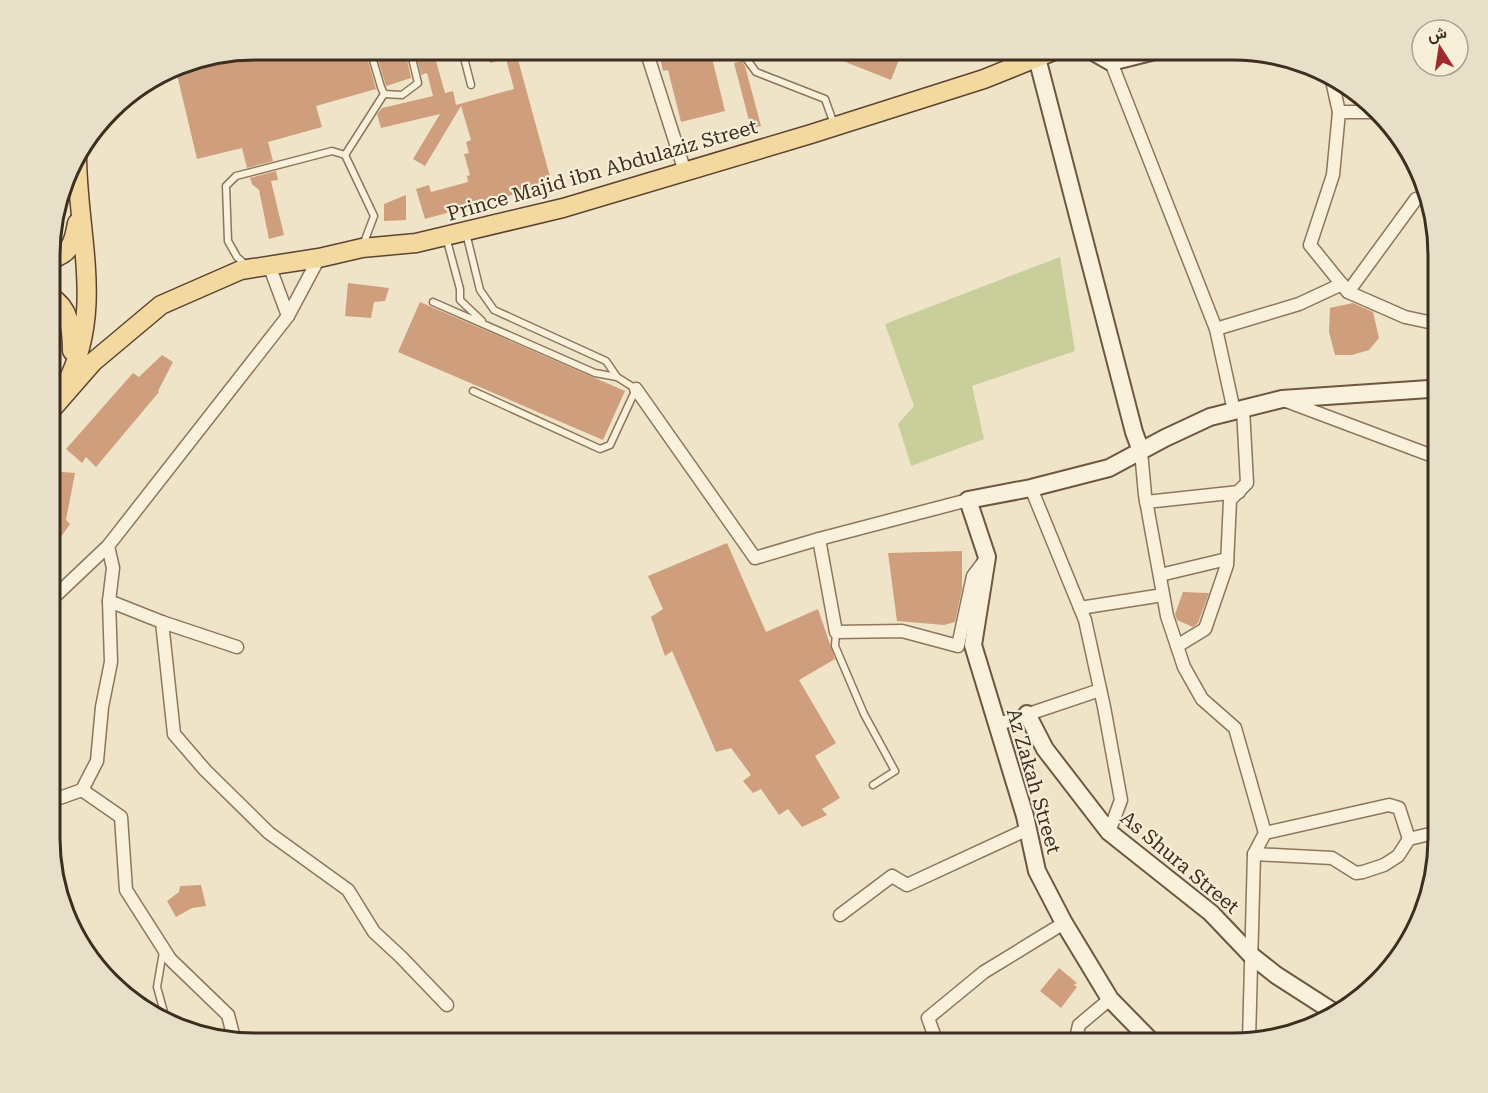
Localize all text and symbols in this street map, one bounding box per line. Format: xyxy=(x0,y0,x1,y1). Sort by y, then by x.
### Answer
north arrow xyxy=(1410,18,1470,78)
text: ش xyxy=(1426,23,1448,45)
street label: Prince Majid ibn Abdulaziz Street xyxy=(444,114,761,226)
street label: Az Zakah Street xyxy=(1002,705,1066,857)
street label: As Shura Street xyxy=(1116,805,1245,919)

